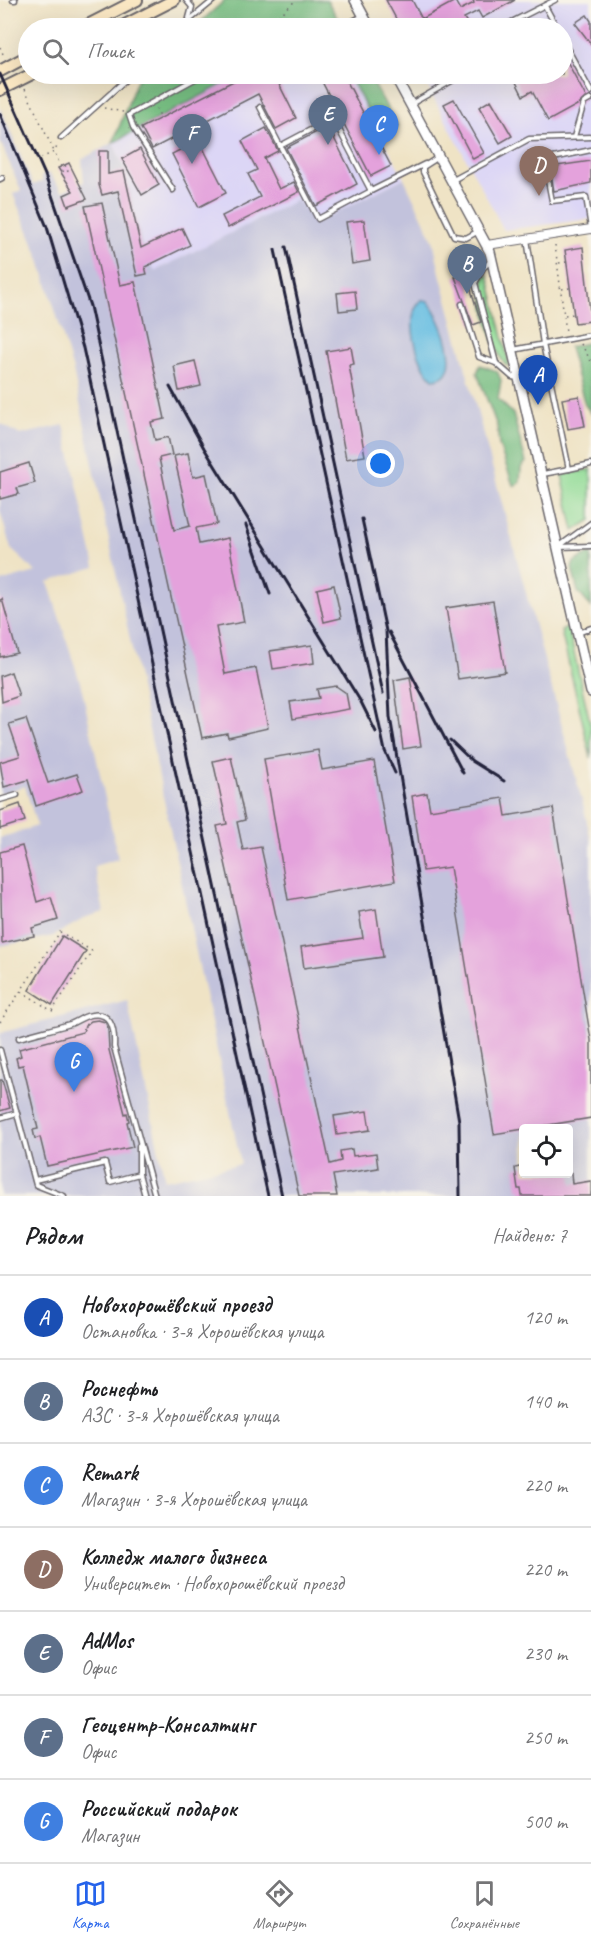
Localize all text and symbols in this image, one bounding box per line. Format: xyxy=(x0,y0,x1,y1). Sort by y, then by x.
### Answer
search box xyxy=(18,18,573,84)
icon: search xyxy=(39,35,72,68)
text: Поиск xyxy=(87,37,133,65)
pin: E xyxy=(308,96,348,145)
pin: C xyxy=(360,106,398,155)
pin: F xyxy=(172,114,212,164)
pin: D xyxy=(520,146,558,196)
pin: B xyxy=(448,244,486,294)
pin: A xyxy=(518,356,558,405)
your location xyxy=(366,449,395,478)
pin: G xyxy=(54,1042,94,1092)
map controls xyxy=(519,1124,573,1178)
button: locate xyxy=(519,1124,573,1178)
text: Рядом xyxy=(24,1219,82,1252)
text: Найдено: 7 xyxy=(492,1223,567,1248)
text: Новохорошёвский проезд xyxy=(81,1291,271,1319)
text: A xyxy=(38,1305,49,1330)
text: 120 m xyxy=(524,1305,567,1330)
text: Остановка · 3-я Хорошёвская улица xyxy=(81,1319,323,1344)
text: Роснефть xyxy=(81,1375,157,1403)
text: B xyxy=(38,1389,49,1414)
text: 140 m xyxy=(524,1389,567,1414)
text: АЗС · 3-я Хорошёвская улица xyxy=(81,1403,279,1428)
text: Remark xyxy=(81,1459,138,1487)
text: C xyxy=(39,1473,48,1498)
text: 220 m xyxy=(524,1473,567,1498)
text: Магазин · 3-я Хорошёвская улица xyxy=(81,1487,307,1512)
text: Колледж малого бизнеса xyxy=(81,1543,266,1571)
text: D xyxy=(38,1557,49,1582)
text: 220 m xyxy=(524,1557,567,1582)
text: Университет · Новохорошёвский проезд xyxy=(81,1571,343,1596)
text: AdMos xyxy=(81,1627,133,1655)
text: E xyxy=(38,1641,49,1666)
text: 230 m xyxy=(524,1641,567,1666)
text: Офис xyxy=(81,1655,116,1680)
text: Геоцентр-Консалтинг xyxy=(81,1711,254,1739)
text: F xyxy=(39,1725,48,1750)
text: 250 m xyxy=(524,1725,567,1750)
text: Офис xyxy=(81,1739,116,1764)
text: Российский подарок xyxy=(81,1795,237,1823)
text: G xyxy=(39,1809,48,1834)
text: 500 m xyxy=(524,1809,567,1834)
text: Магазин xyxy=(81,1823,139,1848)
tab: Карта xyxy=(72,1877,109,1933)
tab: Маршрут xyxy=(253,1877,305,1933)
tab: Сохранённые xyxy=(449,1877,519,1933)

